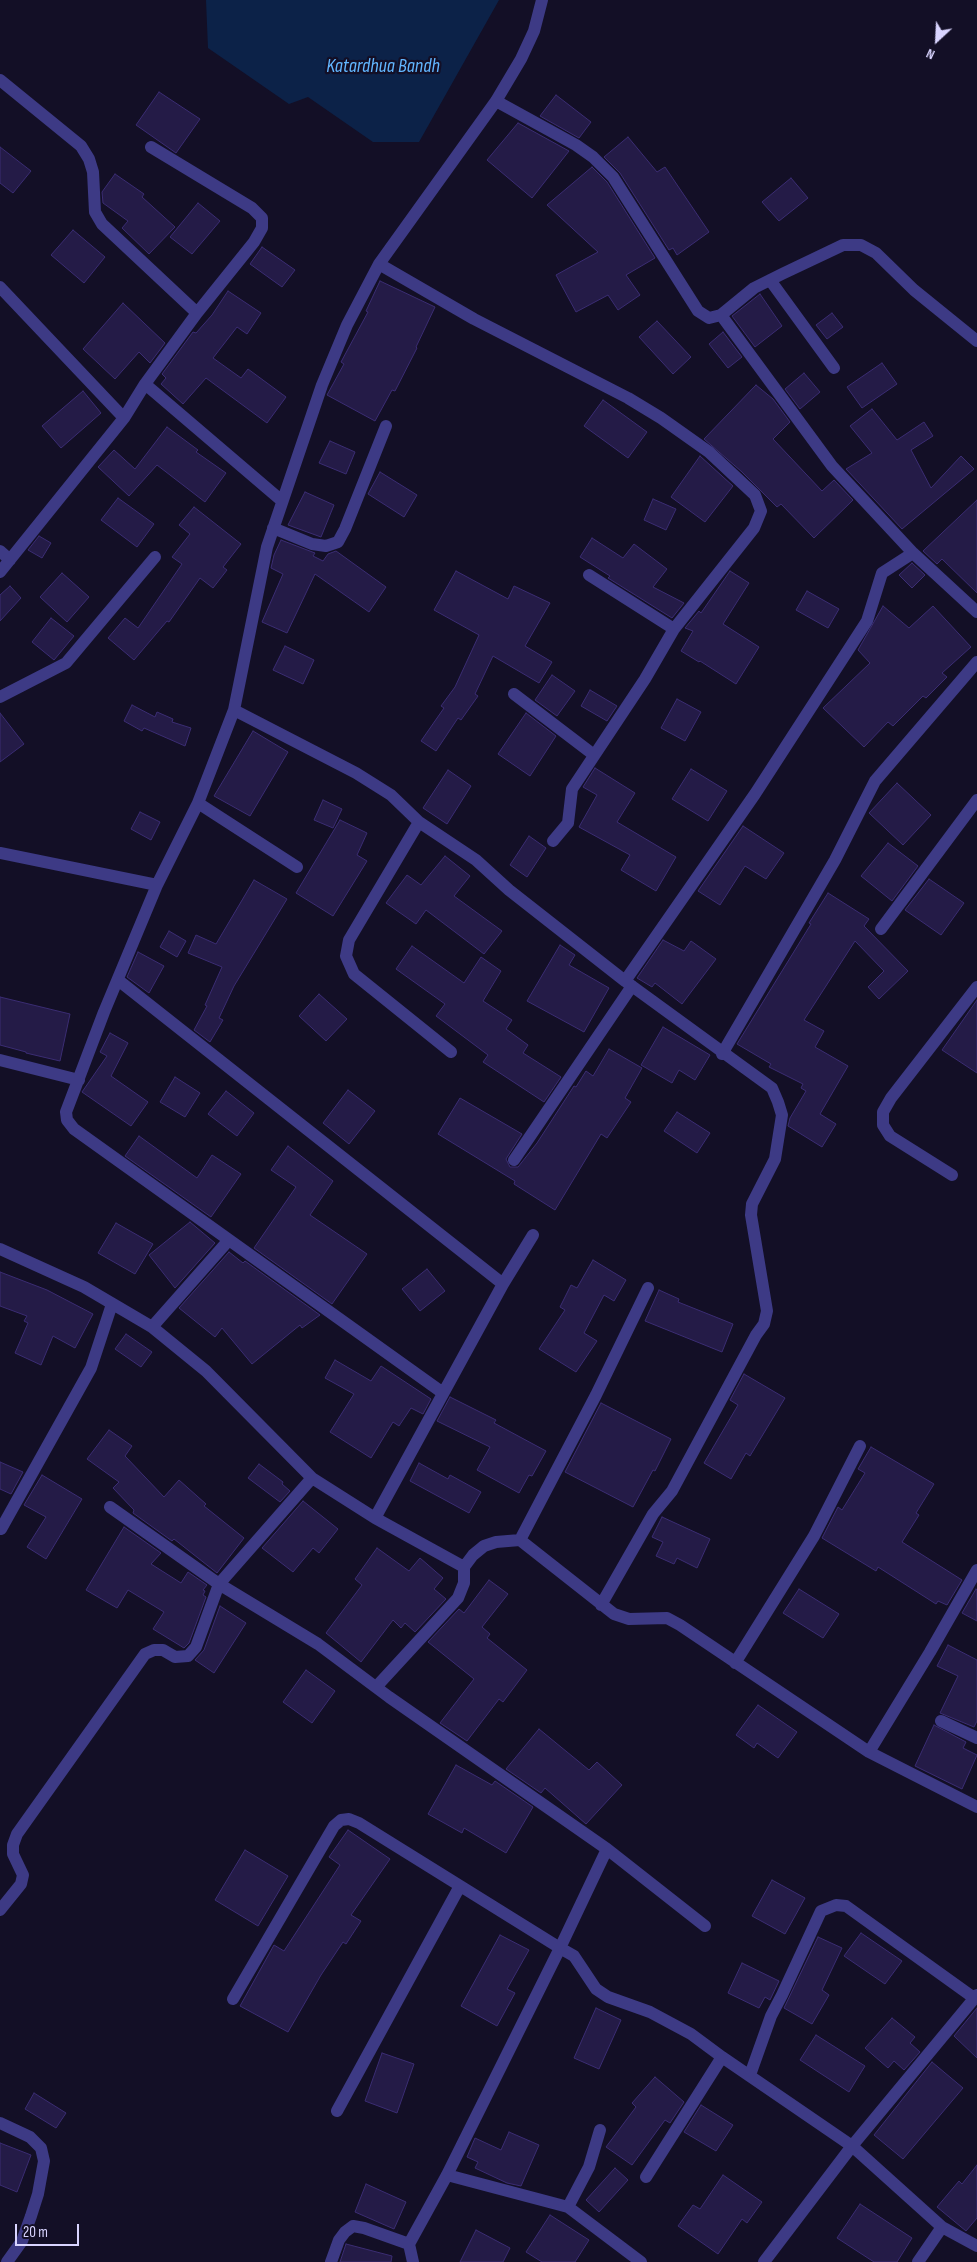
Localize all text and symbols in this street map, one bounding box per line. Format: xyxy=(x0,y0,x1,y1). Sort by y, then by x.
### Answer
north arrow xyxy=(912,15,962,65)
text: N xyxy=(923,45,937,63)
water label: Katardhua Bandh xyxy=(326,55,440,79)
scale bar xyxy=(18,2214,81,2246)
text: 20 m xyxy=(23,2223,48,2242)

